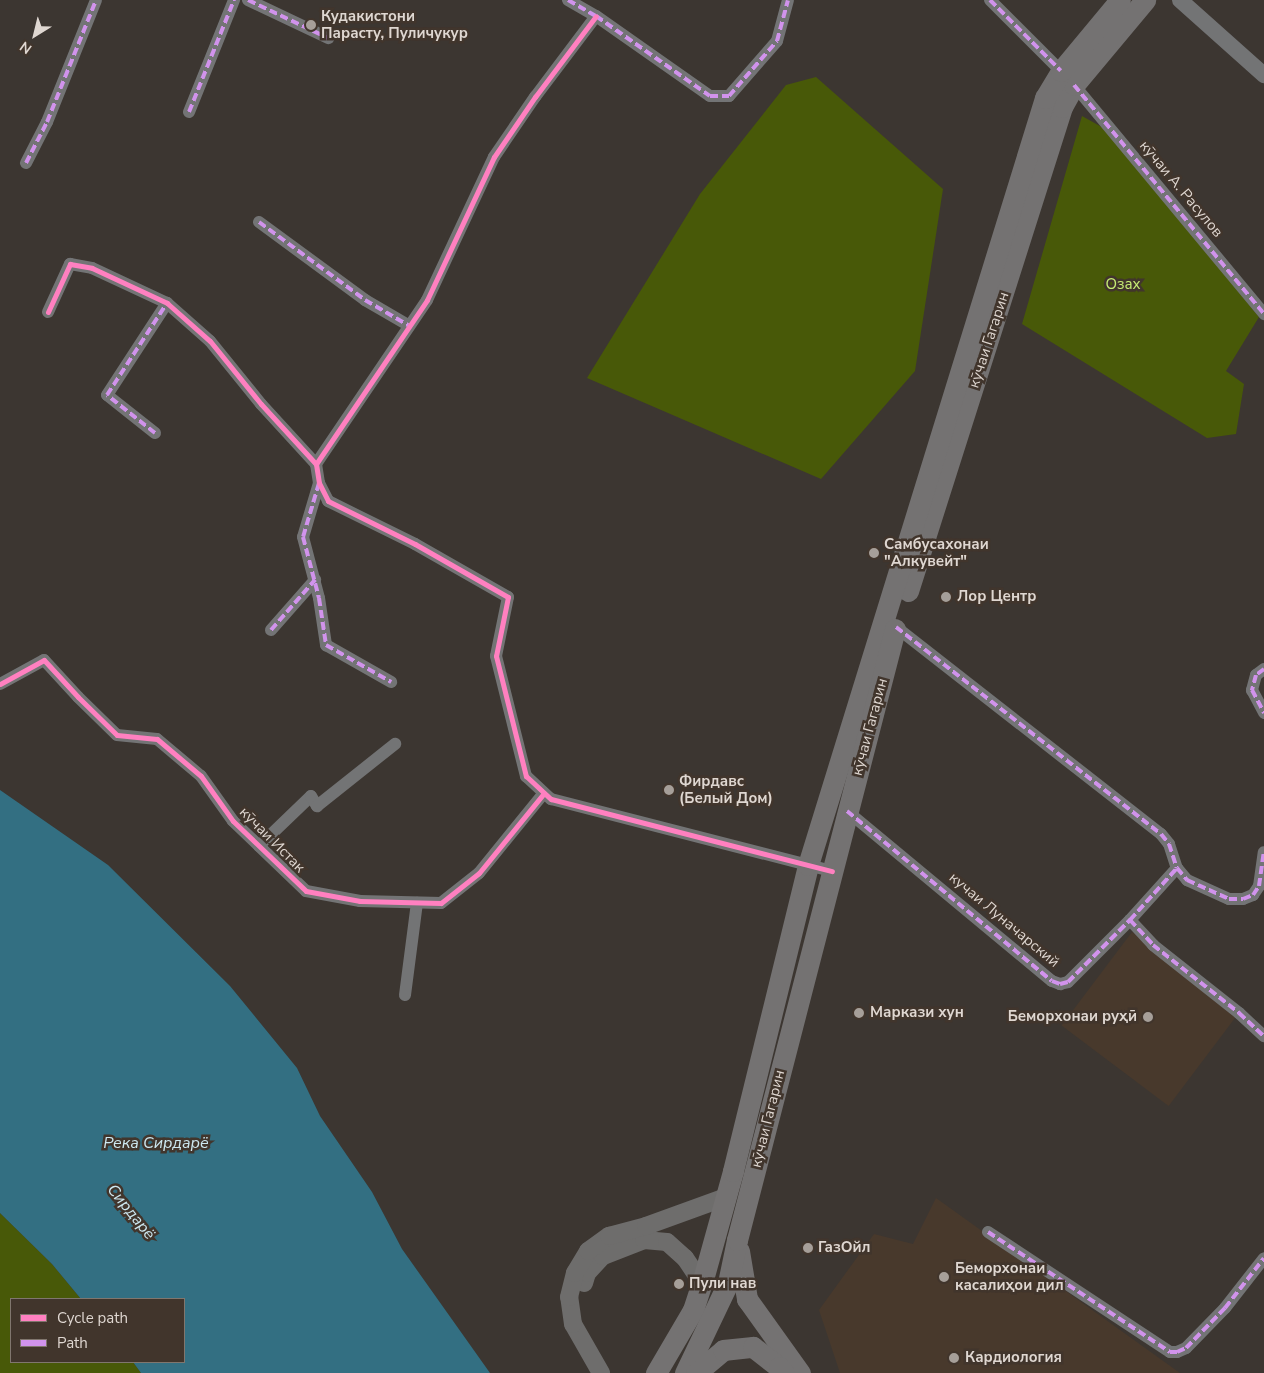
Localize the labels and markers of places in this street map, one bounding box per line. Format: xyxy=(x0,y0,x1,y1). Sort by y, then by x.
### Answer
place label: Кудакистони Парасту, Пуличукур xyxy=(321,7,468,42)
marker: Кудакистони Парасту, Пуличукур xyxy=(305,19,317,31)
place label: Самбусахонаи "Алкувейт" xyxy=(884,535,989,570)
marker: Самбусахонаи "Алкувейт" xyxy=(868,547,880,559)
place label: Лор Центр xyxy=(957,588,1036,606)
marker: Лор Центр xyxy=(939,590,953,604)
place label: Фирдавс (Белый Дом) xyxy=(679,772,773,807)
marker: Фирдавс (Белый Дом) xyxy=(663,784,675,796)
place label: Маркази хун xyxy=(870,1004,964,1022)
marker: Маркази хун xyxy=(852,1006,866,1020)
place label: Беморхонаи руҳӣ xyxy=(1008,1008,1137,1026)
marker: Беморхонаи руҳӣ xyxy=(1141,1010,1155,1024)
place label: ГазОйл xyxy=(818,1239,871,1257)
marker: ГазОйл xyxy=(802,1242,814,1254)
place label: Беморхонаи касалиҳои дил xyxy=(955,1259,1064,1294)
marker: Беморхонаи касалиҳои дил xyxy=(937,1270,951,1284)
place label: Пули нав xyxy=(689,1275,756,1293)
marker: Пули нав xyxy=(673,1278,685,1290)
place label: Кардиология xyxy=(965,1349,1062,1367)
marker: Кардиология xyxy=(947,1351,961,1365)

